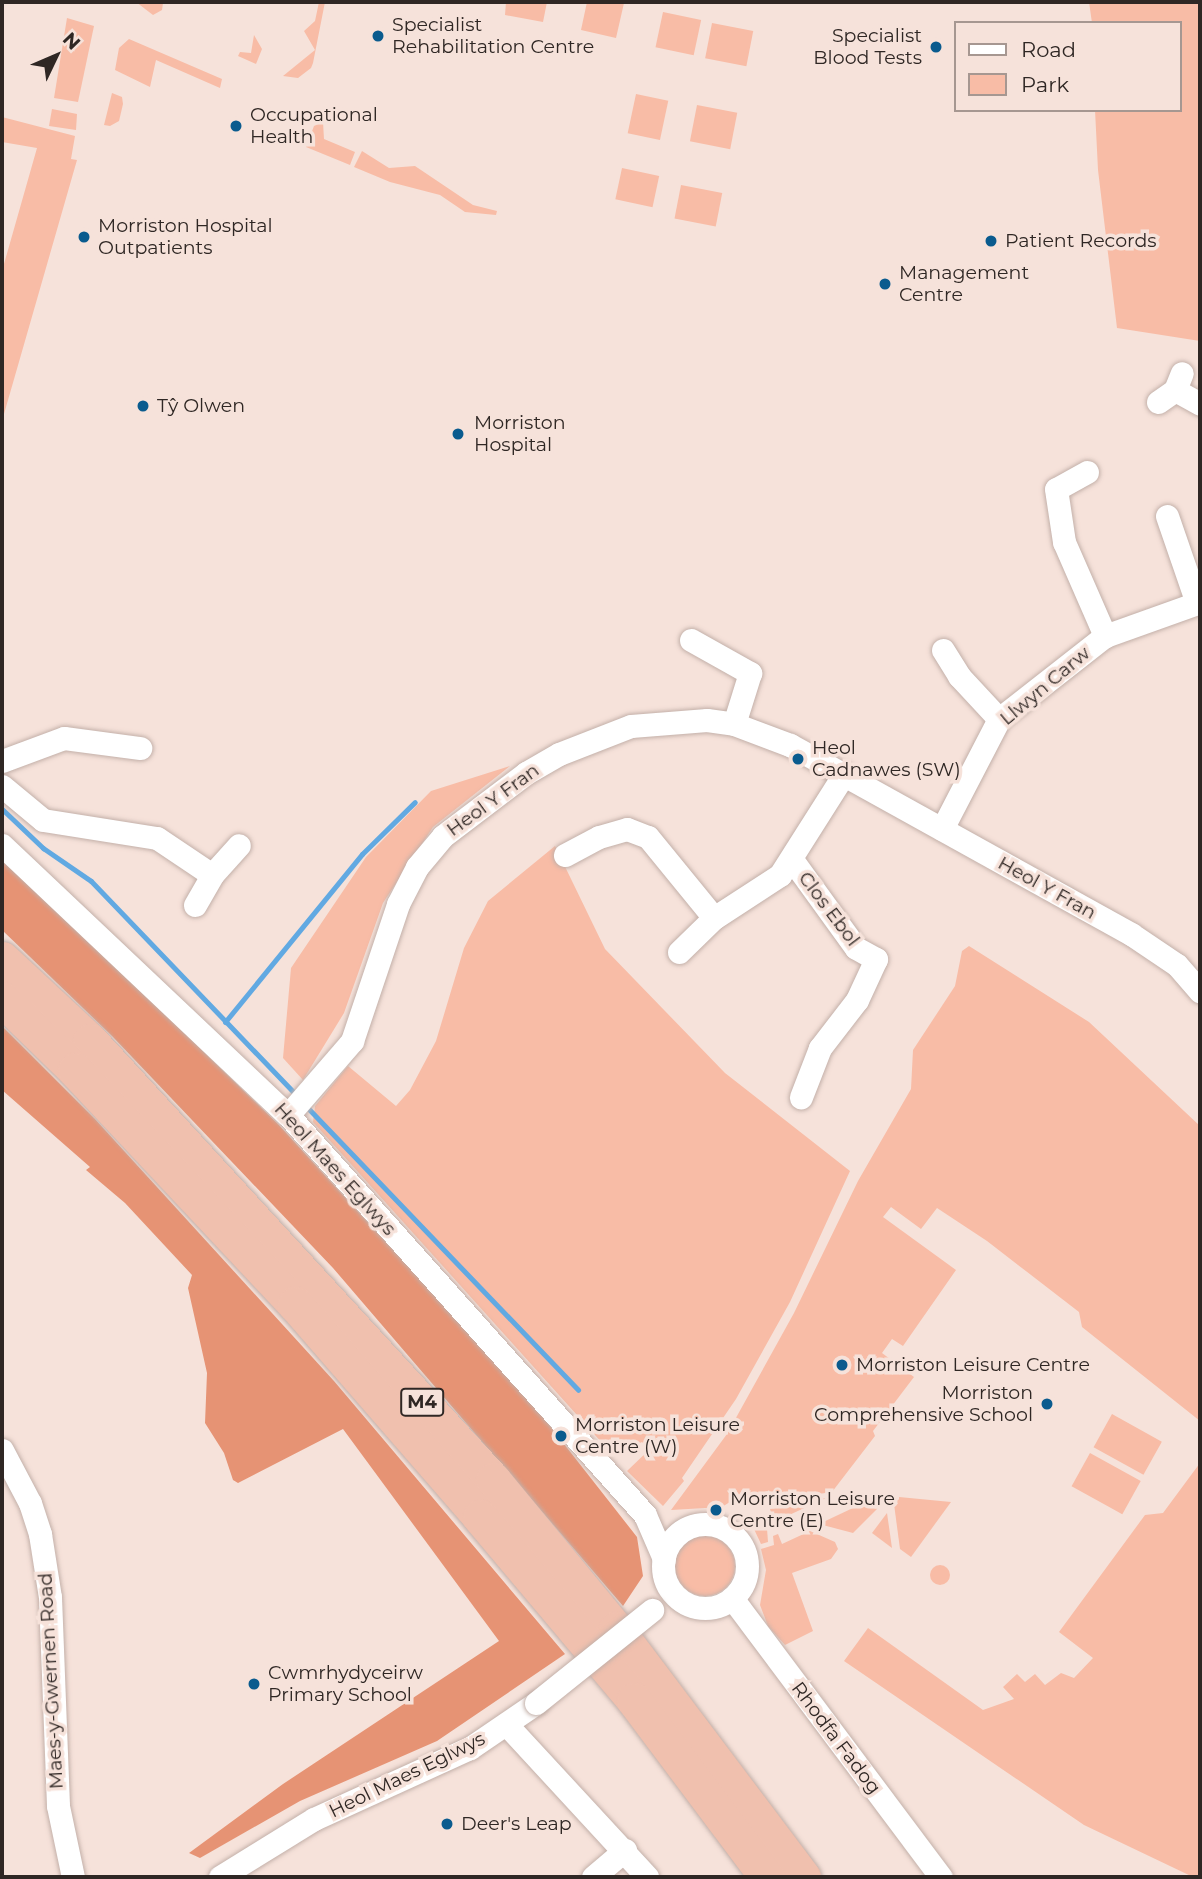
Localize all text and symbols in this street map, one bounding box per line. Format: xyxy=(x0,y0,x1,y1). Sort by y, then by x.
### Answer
place label: Specialist Rehabilitation Centre xyxy=(392,14,594,58)
north arrow xyxy=(21,21,91,91)
legend xyxy=(954,21,1181,112)
place label: Specialist Blood Tests xyxy=(813,25,922,69)
text: N xyxy=(58,28,85,55)
marker: Specialist Rehabilitation Centre xyxy=(370,28,386,44)
text: Road xyxy=(1021,37,1076,62)
marker: Specialist Blood Tests xyxy=(928,39,944,55)
text: Park xyxy=(1021,72,1069,97)
place label: Occupational Health xyxy=(250,104,378,148)
marker: Occupational Health xyxy=(228,118,244,134)
place label: Morriston Hospital Outpatients xyxy=(98,215,273,259)
marker: Morriston Hospital Outpatients xyxy=(76,229,92,245)
place label: Patient Records xyxy=(1005,230,1157,252)
marker: Patient Records xyxy=(983,233,999,249)
place label: Management Centre xyxy=(899,262,1029,306)
marker: Management Centre xyxy=(877,276,893,292)
place label: Tŷ Olwen xyxy=(157,395,245,417)
marker: Tŷ Olwen xyxy=(135,398,151,414)
place label: Morriston Hospital xyxy=(474,412,565,456)
marker: Morriston Hospital xyxy=(448,424,468,444)
street label: Llwyn Carw xyxy=(995,642,1095,730)
place label: Heol Cadnawes (SW) xyxy=(812,737,961,781)
marker: Heol Cadnawes (SW) xyxy=(790,751,806,767)
street label: Heol Y Fran xyxy=(442,759,544,841)
street label: Heol Y Fran xyxy=(994,852,1100,924)
street label: Clos Ebol xyxy=(794,867,864,951)
street label: Heol Maes Eglwys xyxy=(269,1098,401,1240)
place label: Morriston Leisure Centre xyxy=(856,1354,1090,1376)
marker: Morriston Leisure Centre xyxy=(834,1357,850,1373)
place label: Morriston Comprehensive School xyxy=(814,1382,1033,1426)
road number: M4 xyxy=(399,1387,445,1416)
marker: Morriston Comprehensive School xyxy=(1039,1396,1055,1412)
place label: Morriston Leisure Centre (W) xyxy=(575,1414,740,1458)
marker: Morriston Leisure Centre (W) xyxy=(553,1428,569,1444)
place label: Morriston Leisure Centre (E) xyxy=(730,1488,895,1532)
marker: Morriston Leisure Centre (E) xyxy=(708,1502,724,1518)
street label: Maes-y-Gwernen Road xyxy=(34,1572,68,1790)
place label: Cwmrhydyceirw Primary School xyxy=(268,1662,423,1706)
marker: Cwmrhydyceirw Primary School xyxy=(246,1676,262,1692)
street label: Rhodfa Fadog xyxy=(786,1677,886,1799)
street label: Heol Maes Eglwys xyxy=(325,1727,489,1823)
place label: Deer's Leap xyxy=(461,1813,572,1835)
marker: Deer's Leap xyxy=(439,1816,455,1832)

